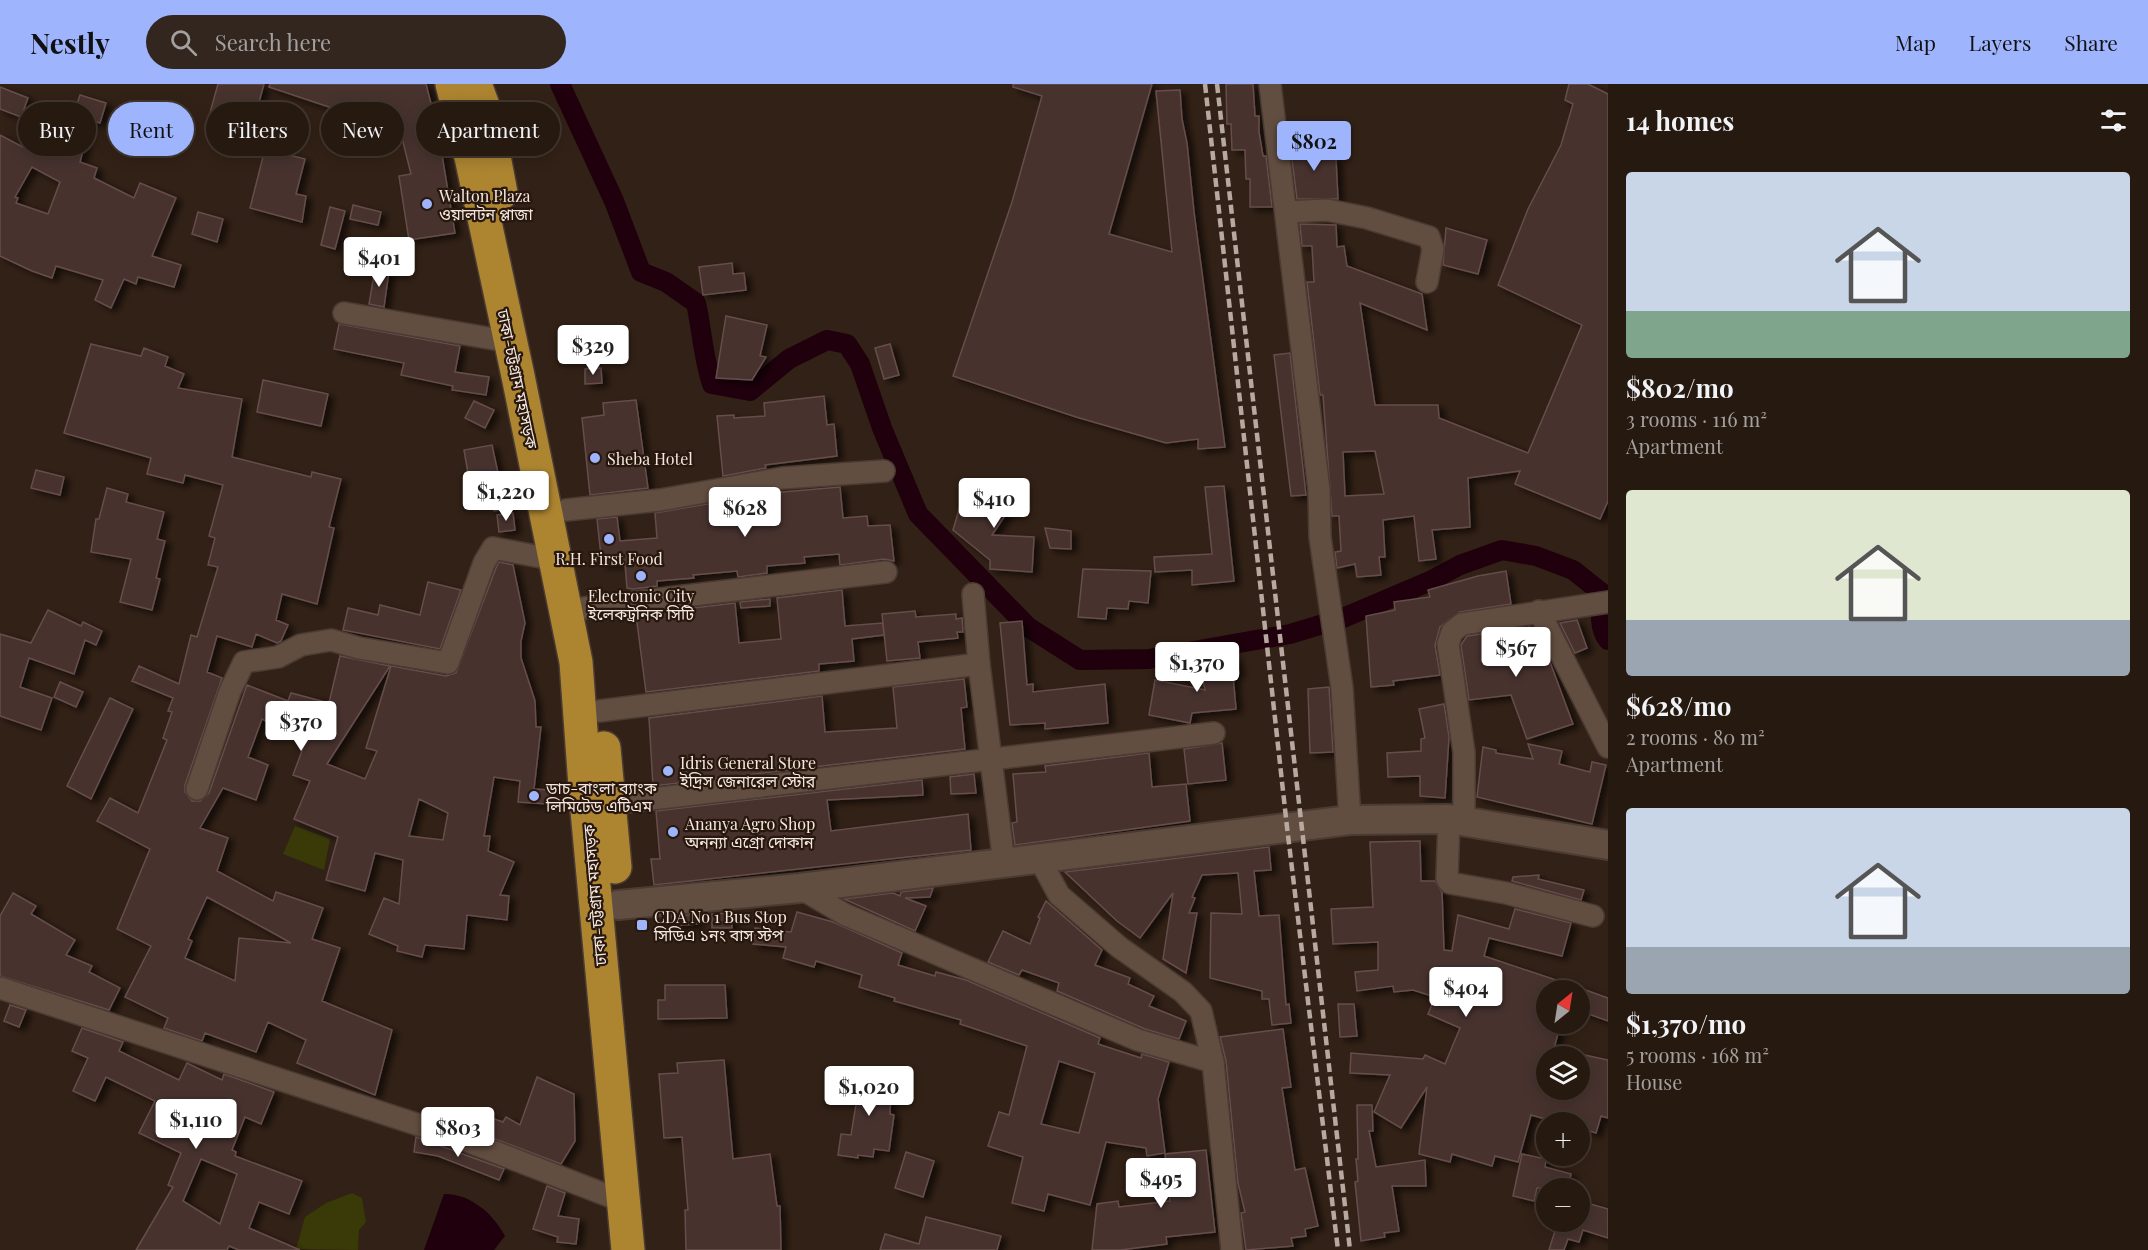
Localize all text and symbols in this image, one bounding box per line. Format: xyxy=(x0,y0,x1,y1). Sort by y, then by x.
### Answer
search box xyxy=(146,15,566,69)
text: Nestly xyxy=(30,24,110,61)
icon: search xyxy=(167,26,200,59)
text: Search here xyxy=(215,27,331,57)
text: Map xyxy=(1895,28,1936,56)
text: Layers xyxy=(1969,28,2031,56)
text: Share xyxy=(2064,28,2118,56)
chip: Buy xyxy=(18,102,96,156)
chip: Rent xyxy=(108,102,194,156)
chip: Filters xyxy=(206,102,309,156)
chip: New xyxy=(321,102,404,156)
chip: Apartment xyxy=(416,102,560,156)
text: 14 homes xyxy=(1626,103,1734,138)
icon: filters xyxy=(2097,104,2130,137)
pin: $802 xyxy=(1278,121,1350,172)
text: $802 xyxy=(1291,127,1337,154)
place label: Walton Plaza ওয়ালটন প্লাজা xyxy=(438,185,533,224)
marker: Walton Plaza ওয়ালটন প্লাজা xyxy=(420,197,434,211)
icon: home xyxy=(1824,211,1932,319)
pin: $401 xyxy=(343,237,415,288)
text: $401 xyxy=(358,243,400,270)
street label: ঢাকা-চট্টগ্রাম মহাসড়ক xyxy=(493,306,543,452)
pin: $329 xyxy=(557,325,629,376)
text: $329 xyxy=(572,331,614,358)
text: $802/mo xyxy=(1626,370,1734,405)
text: 3 rooms · 116 m² xyxy=(1626,405,1767,432)
text: Apartment xyxy=(1626,432,1723,459)
place label: Sheba Hotel xyxy=(607,448,693,469)
marker: Sheba Hotel xyxy=(588,451,602,465)
pin: $1,220 xyxy=(457,471,555,522)
text: $1,220 xyxy=(477,477,535,504)
pin: $410 xyxy=(958,478,1030,529)
text: $410 xyxy=(973,484,1015,511)
pin: $628 xyxy=(709,487,781,538)
text: $628 xyxy=(723,493,767,520)
icon: home xyxy=(1824,529,1932,637)
marker: R.H. First Food xyxy=(602,532,616,546)
place label: R.H. First Food xyxy=(555,548,663,569)
marker: Electronic City ইলেকট্রনিক সিটি xyxy=(634,569,648,583)
place label: Electronic City ইলেকট্রনিক সিটি xyxy=(587,585,694,624)
pin: $567 xyxy=(1480,627,1552,678)
text: $567 xyxy=(1496,633,1536,660)
pin: $1,370 xyxy=(1148,642,1246,693)
text: $1,370 xyxy=(1169,648,1225,675)
text: $628/mo xyxy=(1626,688,1731,723)
pin: $370 xyxy=(265,701,337,752)
text: $370 xyxy=(279,707,323,734)
text: 2 rooms · 80 m² xyxy=(1626,723,1765,750)
text: Apartment xyxy=(1626,750,1723,777)
place label: Idris General Store ইদ্রিস জেনারেল স্টোর xyxy=(679,752,816,791)
marker: Idris General Store ইদ্রিস জেনারেল স্টোর xyxy=(661,764,675,778)
place label: ডাচ-বাংলা ব্যাংক লিমিটেড এটিএম xyxy=(545,777,658,816)
marker: ডাচ-বাংলা ব্যাংক লিমিটেড এটিএম xyxy=(527,789,541,803)
place label: Ananya Agro Shop অনন্যা এগ্রো দোকান xyxy=(684,813,815,852)
street label: ঢাকা-চট্টগ্রাম মহাসড়ক xyxy=(577,822,611,968)
marker: Ananya Agro Shop অনন্যা এগ্রো দোকান xyxy=(666,825,680,839)
icon: home xyxy=(1824,847,1932,955)
place label: CDA No 1 Bus Stop সিডিএ ১নং বাস স্টপ xyxy=(653,906,787,945)
marker: CDA No 1 Bus Stop সিডিএ ১নং বাস স্টপ xyxy=(635,918,649,932)
pin: $404 xyxy=(1430,967,1502,1018)
text: $404 xyxy=(1443,973,1489,1000)
north arrow xyxy=(1536,980,1590,1034)
map controls xyxy=(1536,980,1590,1232)
text: $1,370/mo xyxy=(1626,1006,1746,1041)
text: 5 rooms · 168 m² xyxy=(1626,1041,1769,1068)
button: layers xyxy=(1536,1046,1590,1100)
pin: $1,020 xyxy=(820,1066,918,1117)
text: House xyxy=(1626,1068,1682,1095)
text: $1,020 xyxy=(839,1072,899,1099)
pin: $1,110 xyxy=(147,1099,245,1150)
text: $1,110 xyxy=(170,1105,222,1132)
pin: $803 xyxy=(422,1107,494,1158)
button: + xyxy=(1536,1112,1590,1166)
text: $803 xyxy=(435,1113,481,1140)
pin: $495 xyxy=(1125,1158,1197,1209)
text: $495 xyxy=(1140,1164,1182,1191)
button: − xyxy=(1536,1178,1590,1232)

